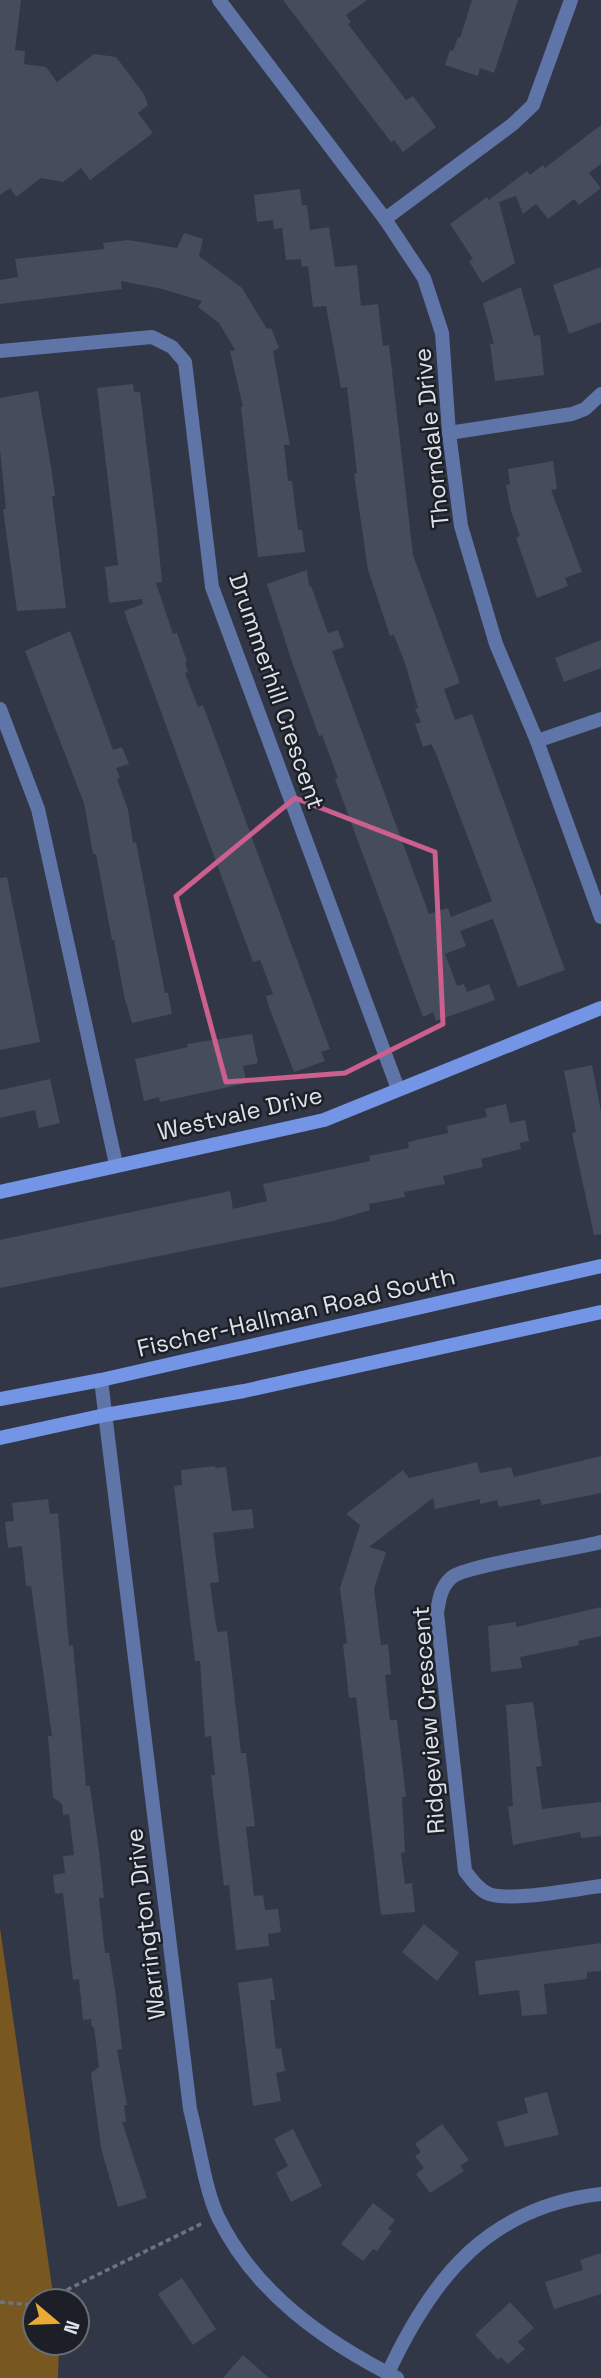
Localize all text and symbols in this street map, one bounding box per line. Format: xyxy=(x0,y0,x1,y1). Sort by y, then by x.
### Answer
street label: Thorndale Drive xyxy=(406,347,456,529)
street label: Drummerhill Crescent xyxy=(222,569,332,813)
street label: Westvale Drive xyxy=(154,1079,326,1147)
street label: Fischer-Hallman Road South xyxy=(134,1260,458,1364)
street label: Ridgeview Crescent xyxy=(405,1605,451,1835)
street label: Warrington Drive xyxy=(118,1827,172,2021)
north arrow xyxy=(21,2287,91,2357)
text: N xyxy=(58,2317,85,2337)

